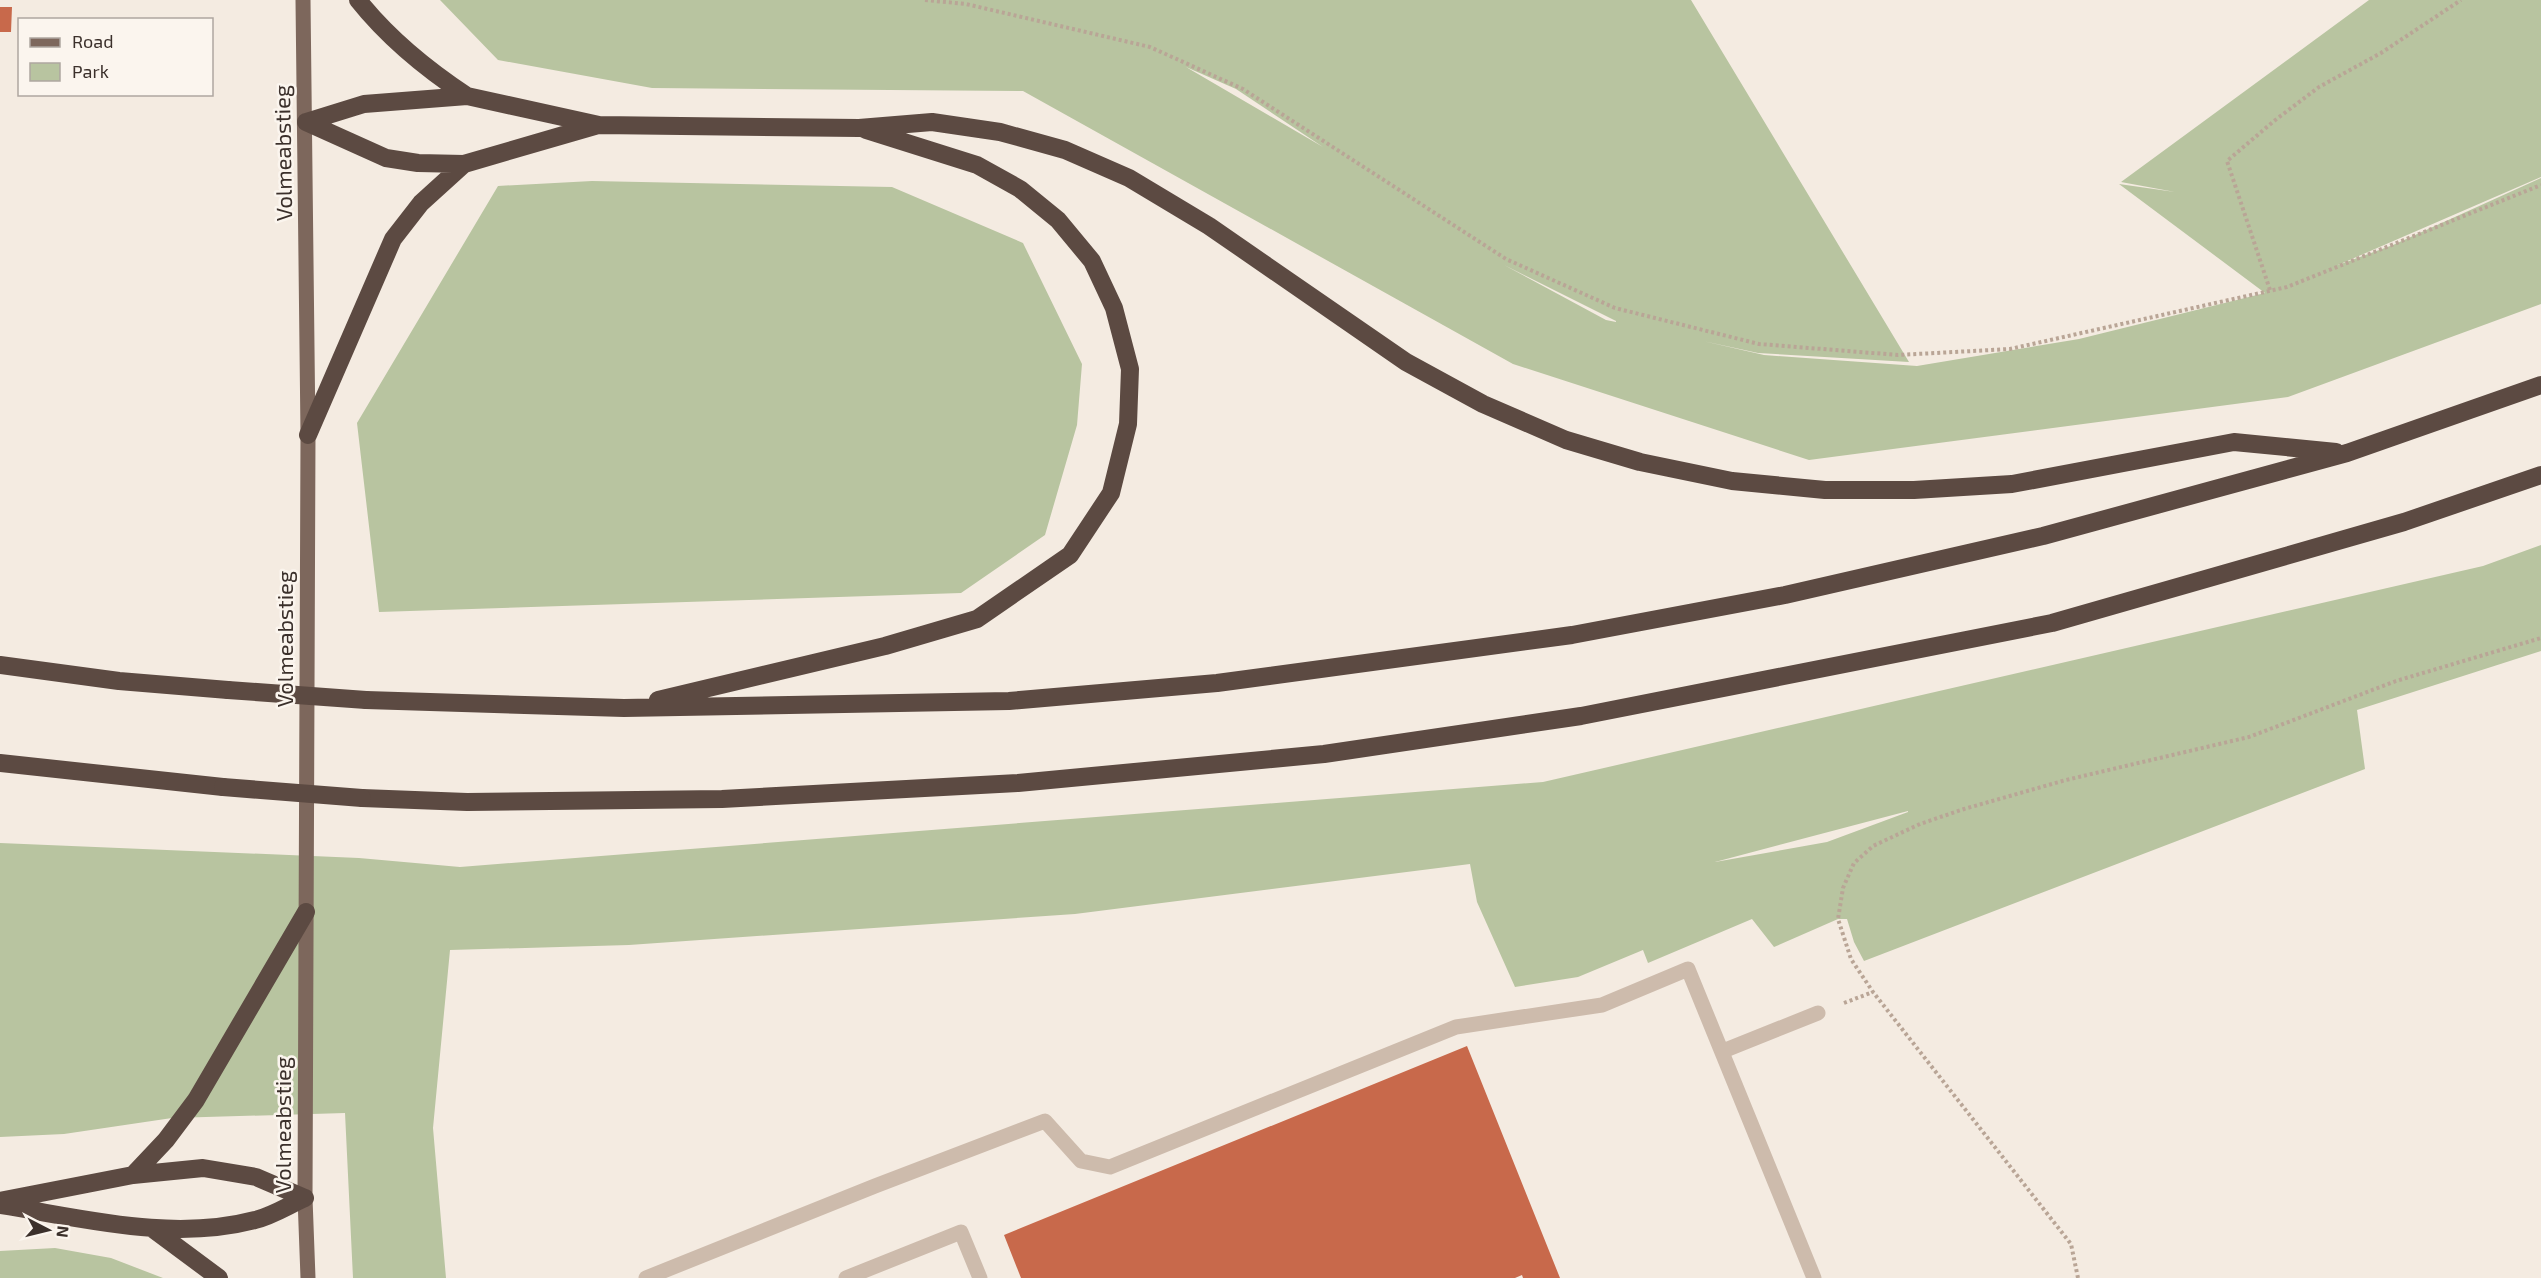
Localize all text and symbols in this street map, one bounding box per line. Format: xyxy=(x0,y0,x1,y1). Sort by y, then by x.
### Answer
legend xyxy=(18,18,213,96)
text: Road xyxy=(72,30,113,52)
text: Park xyxy=(72,60,109,82)
street label: Volmeabstieg xyxy=(268,85,296,221)
street label: Volmeabstieg xyxy=(271,571,297,707)
street label: Volmeabstieg xyxy=(269,1057,295,1193)
north arrow xyxy=(18,1200,78,1260)
text: N xyxy=(53,1225,74,1239)

